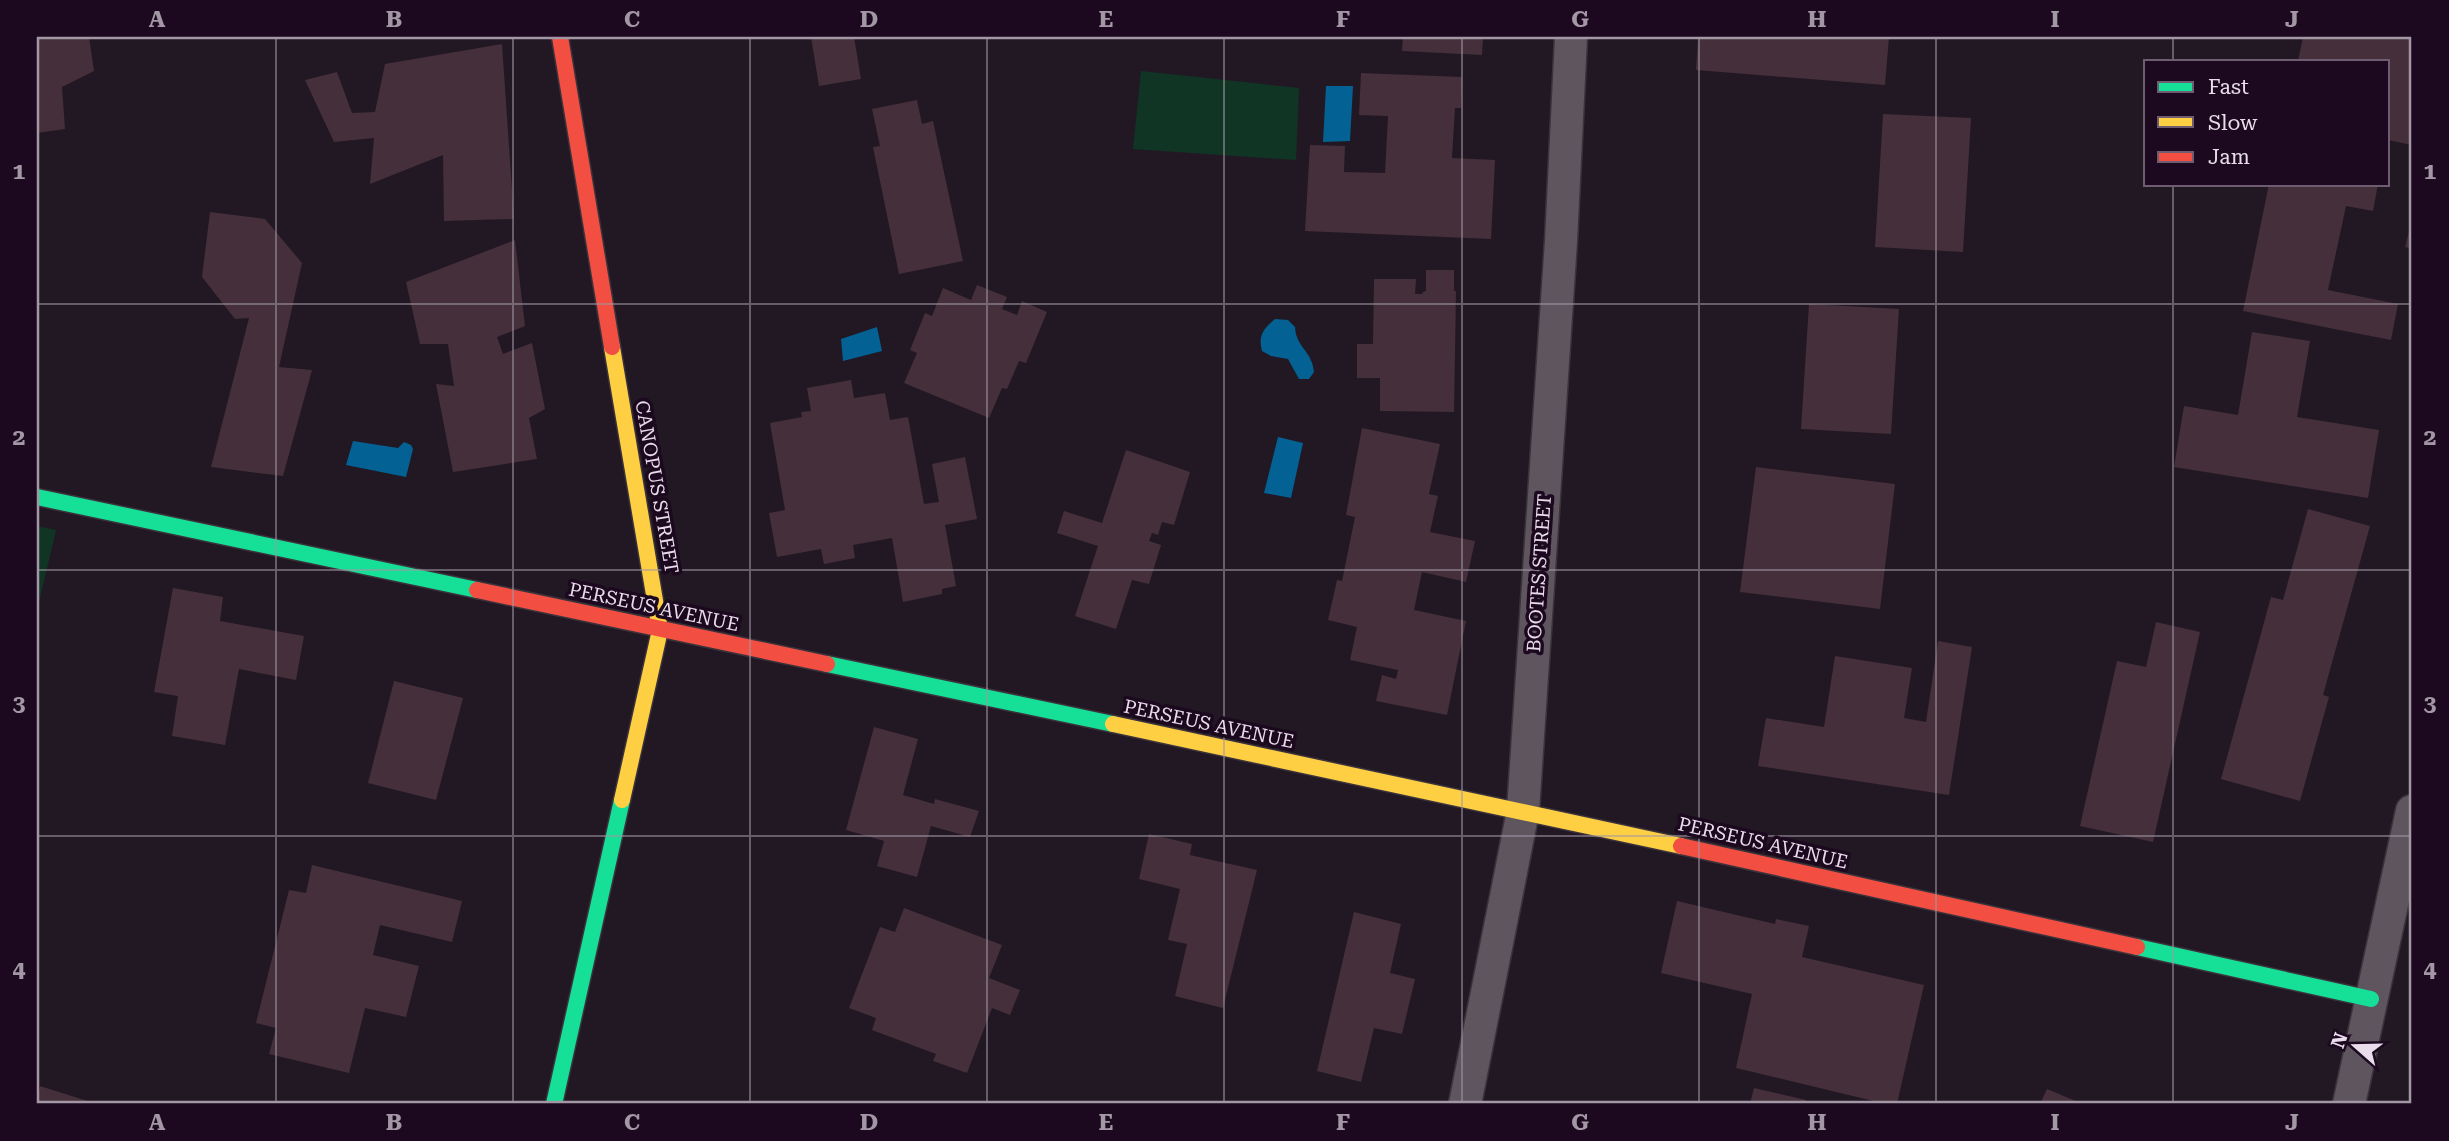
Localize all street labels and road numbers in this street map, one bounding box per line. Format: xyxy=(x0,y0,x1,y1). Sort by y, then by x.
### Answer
street label: CANOPUS STREET xyxy=(630,399,684,575)
street label: BOOTES STREET xyxy=(1522,493,1556,653)
street label: PERSEUS AVENUE xyxy=(567,578,741,636)
street label: PERSEUS AVENUE xyxy=(1122,695,1296,753)
street label: PERSEUS AVENUE xyxy=(1676,812,1850,874)

